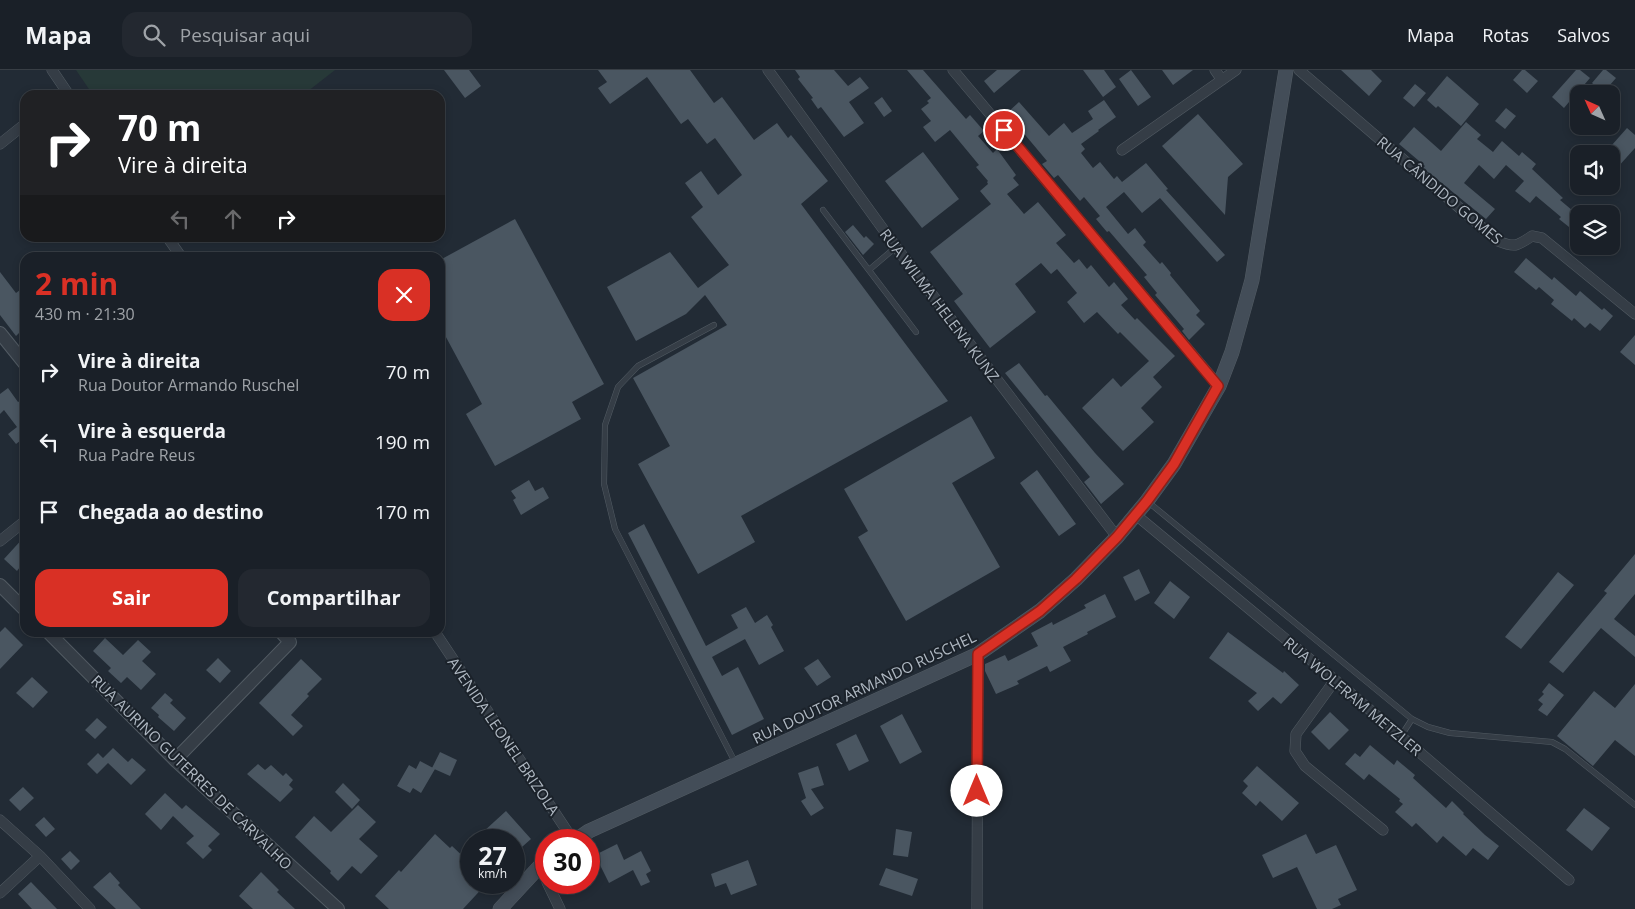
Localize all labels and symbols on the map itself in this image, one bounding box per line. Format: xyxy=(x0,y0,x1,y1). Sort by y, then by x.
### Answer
north arrow xyxy=(1570,85,1620,135)
pin xyxy=(983,109,1025,151)
street label: RUA CÂNDIDO GOMES xyxy=(1373,132,1507,248)
street label: RUA WILMA HELENA KUNZ xyxy=(876,224,1004,386)
street label: RUA DOUTOR ARMANDO RUSCHEL xyxy=(749,626,979,748)
street label: RUA WOLFRAM METZLER xyxy=(1280,632,1427,760)
street label: AVENIDA LEONEL BRIZOLA xyxy=(444,653,565,819)
street label: RUA AURINO GUTERRES DE CARVALHO xyxy=(87,670,297,874)
position arrow xyxy=(950,764,1002,816)
speed limit sign: 30 xyxy=(535,829,600,894)

